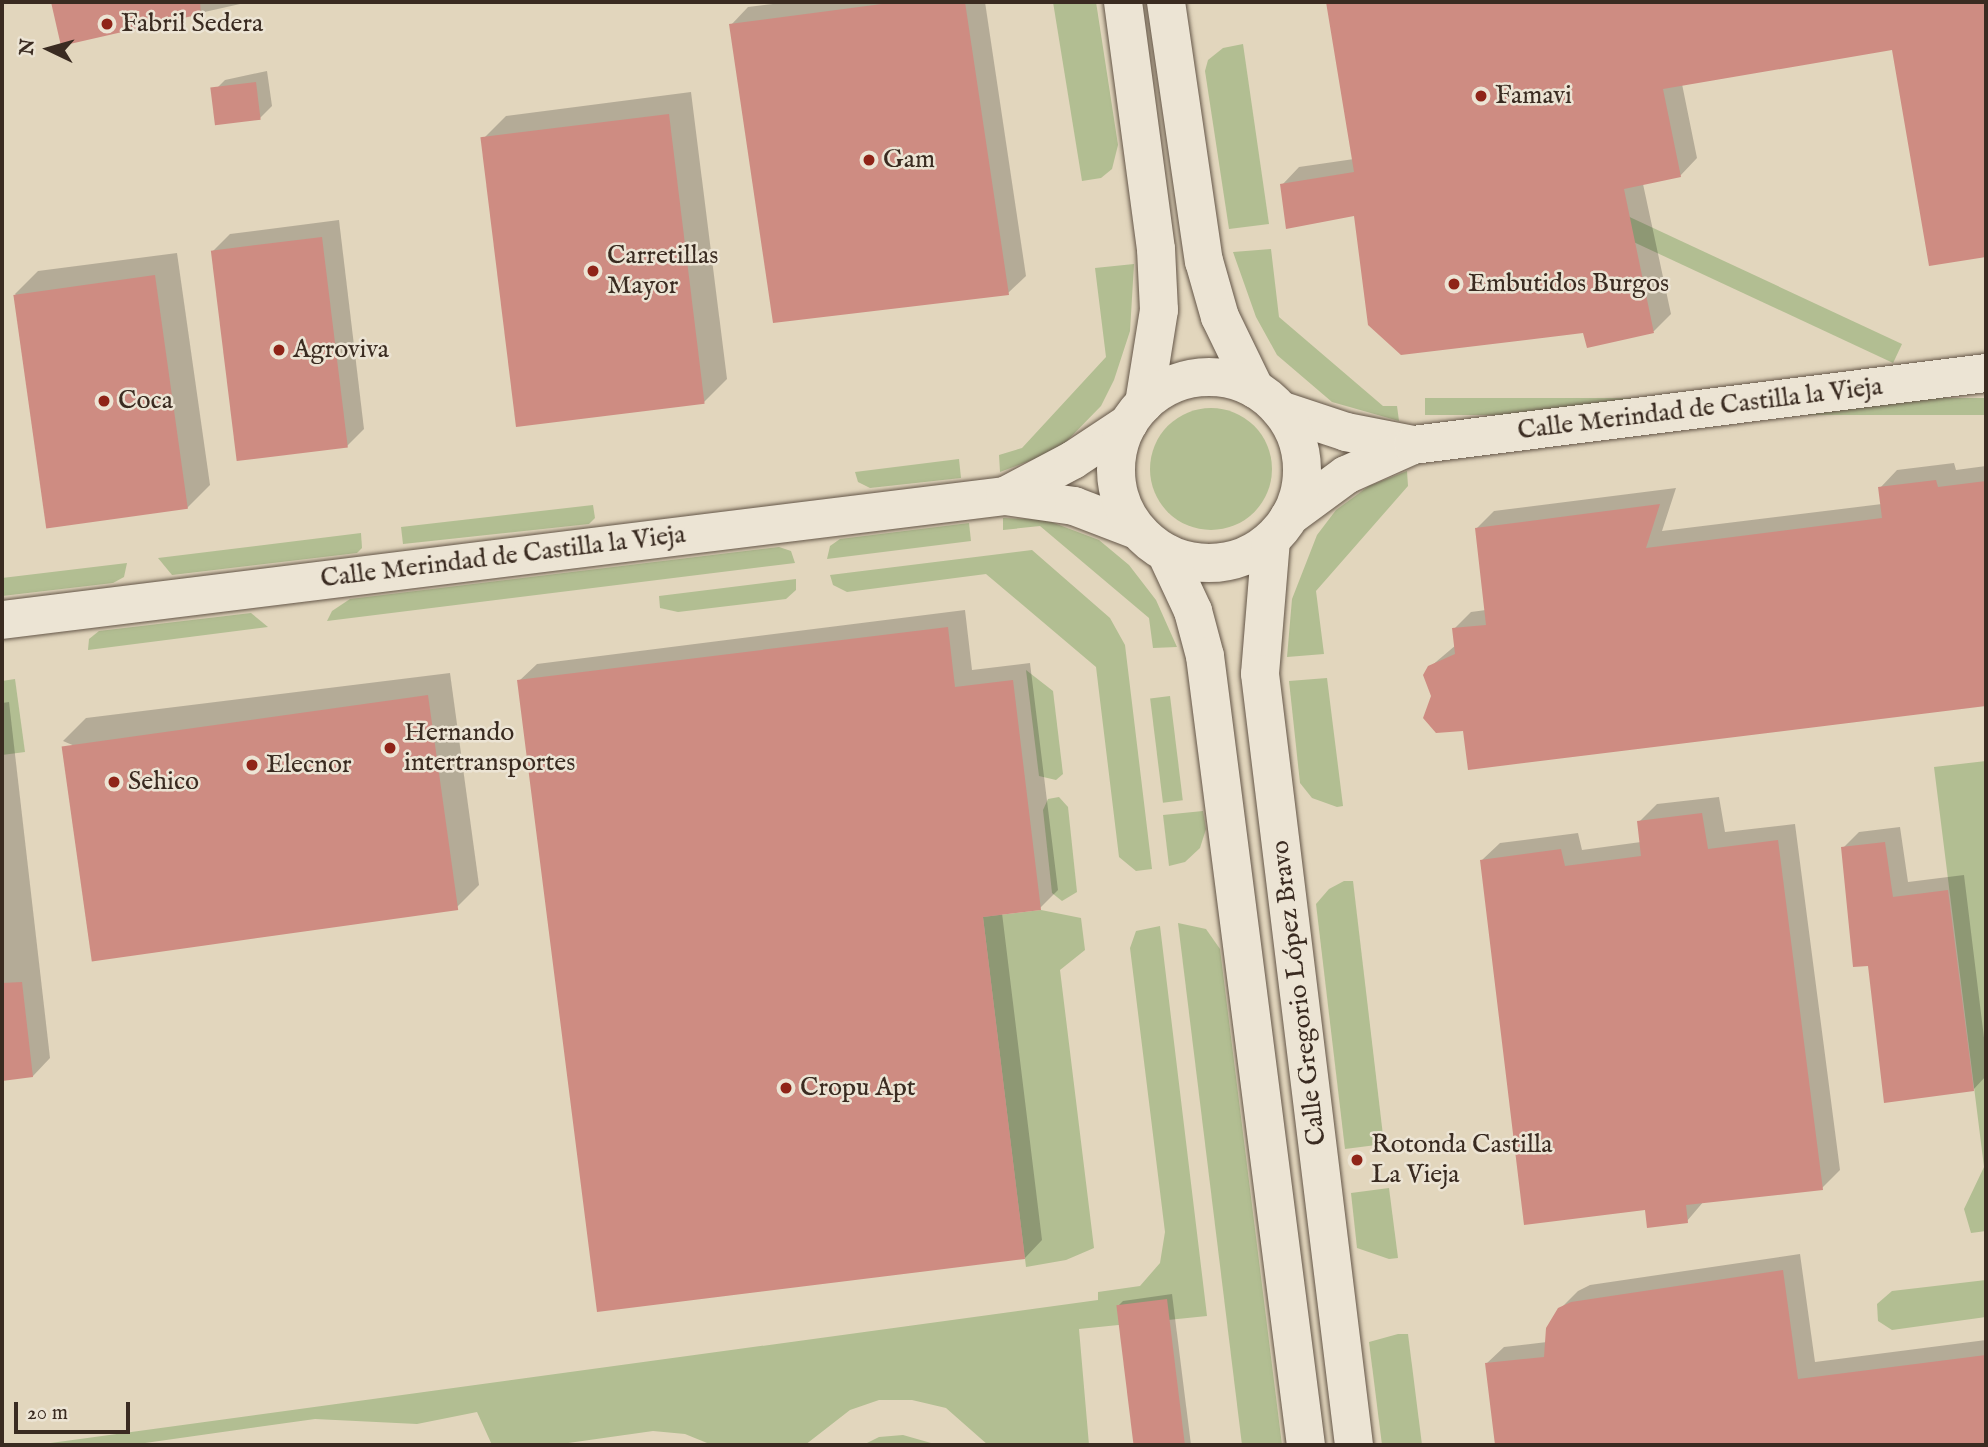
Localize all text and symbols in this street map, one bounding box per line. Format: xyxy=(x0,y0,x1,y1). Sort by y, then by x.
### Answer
place label: Fabril Sedera xyxy=(121,8,263,40)
north arrow xyxy=(14,14,84,84)
marker: Fabril Sedera xyxy=(99,16,115,32)
text: N xyxy=(15,38,41,56)
place label: Famavi xyxy=(1495,80,1572,112)
marker: Famavi xyxy=(1473,88,1489,104)
place label: Gam xyxy=(883,144,935,176)
marker: Gam xyxy=(861,152,877,168)
place label: Carretillas Mayor xyxy=(607,240,718,302)
marker: Carretillas Mayor xyxy=(585,263,601,279)
place label: Embutidos Burgos xyxy=(1468,268,1669,300)
marker: Embutidos Burgos xyxy=(1446,276,1462,292)
place label: Agroviva xyxy=(293,334,389,366)
marker: Agroviva xyxy=(271,342,287,358)
street label: Calle Merindad de Castilla la Vieja xyxy=(1516,371,1884,447)
place label: Coca xyxy=(118,385,173,417)
marker: Coca xyxy=(96,393,112,409)
street label: Calle Merindad de Castilla la Vieja xyxy=(319,519,687,595)
place label: Hernando intertransportes xyxy=(404,717,575,778)
marker: Hernando intertransportes xyxy=(382,740,398,756)
place label: Elecnor xyxy=(266,749,351,781)
marker: Elecnor xyxy=(244,757,260,773)
place label: Sehico xyxy=(128,766,199,798)
marker: Sehico xyxy=(106,774,122,790)
street label: Calle Gregorio López Bravo xyxy=(1265,839,1333,1147)
place label: Cropu Apt xyxy=(800,1072,916,1104)
marker: Cropu Apt xyxy=(778,1080,794,1096)
place label: Rotonda Castilla La Vieja xyxy=(1371,1129,1552,1190)
marker: Rotonda Castilla La Vieja xyxy=(1349,1152,1365,1168)
scale bar xyxy=(18,1388,133,1432)
text: 20 m xyxy=(27,1400,68,1427)

